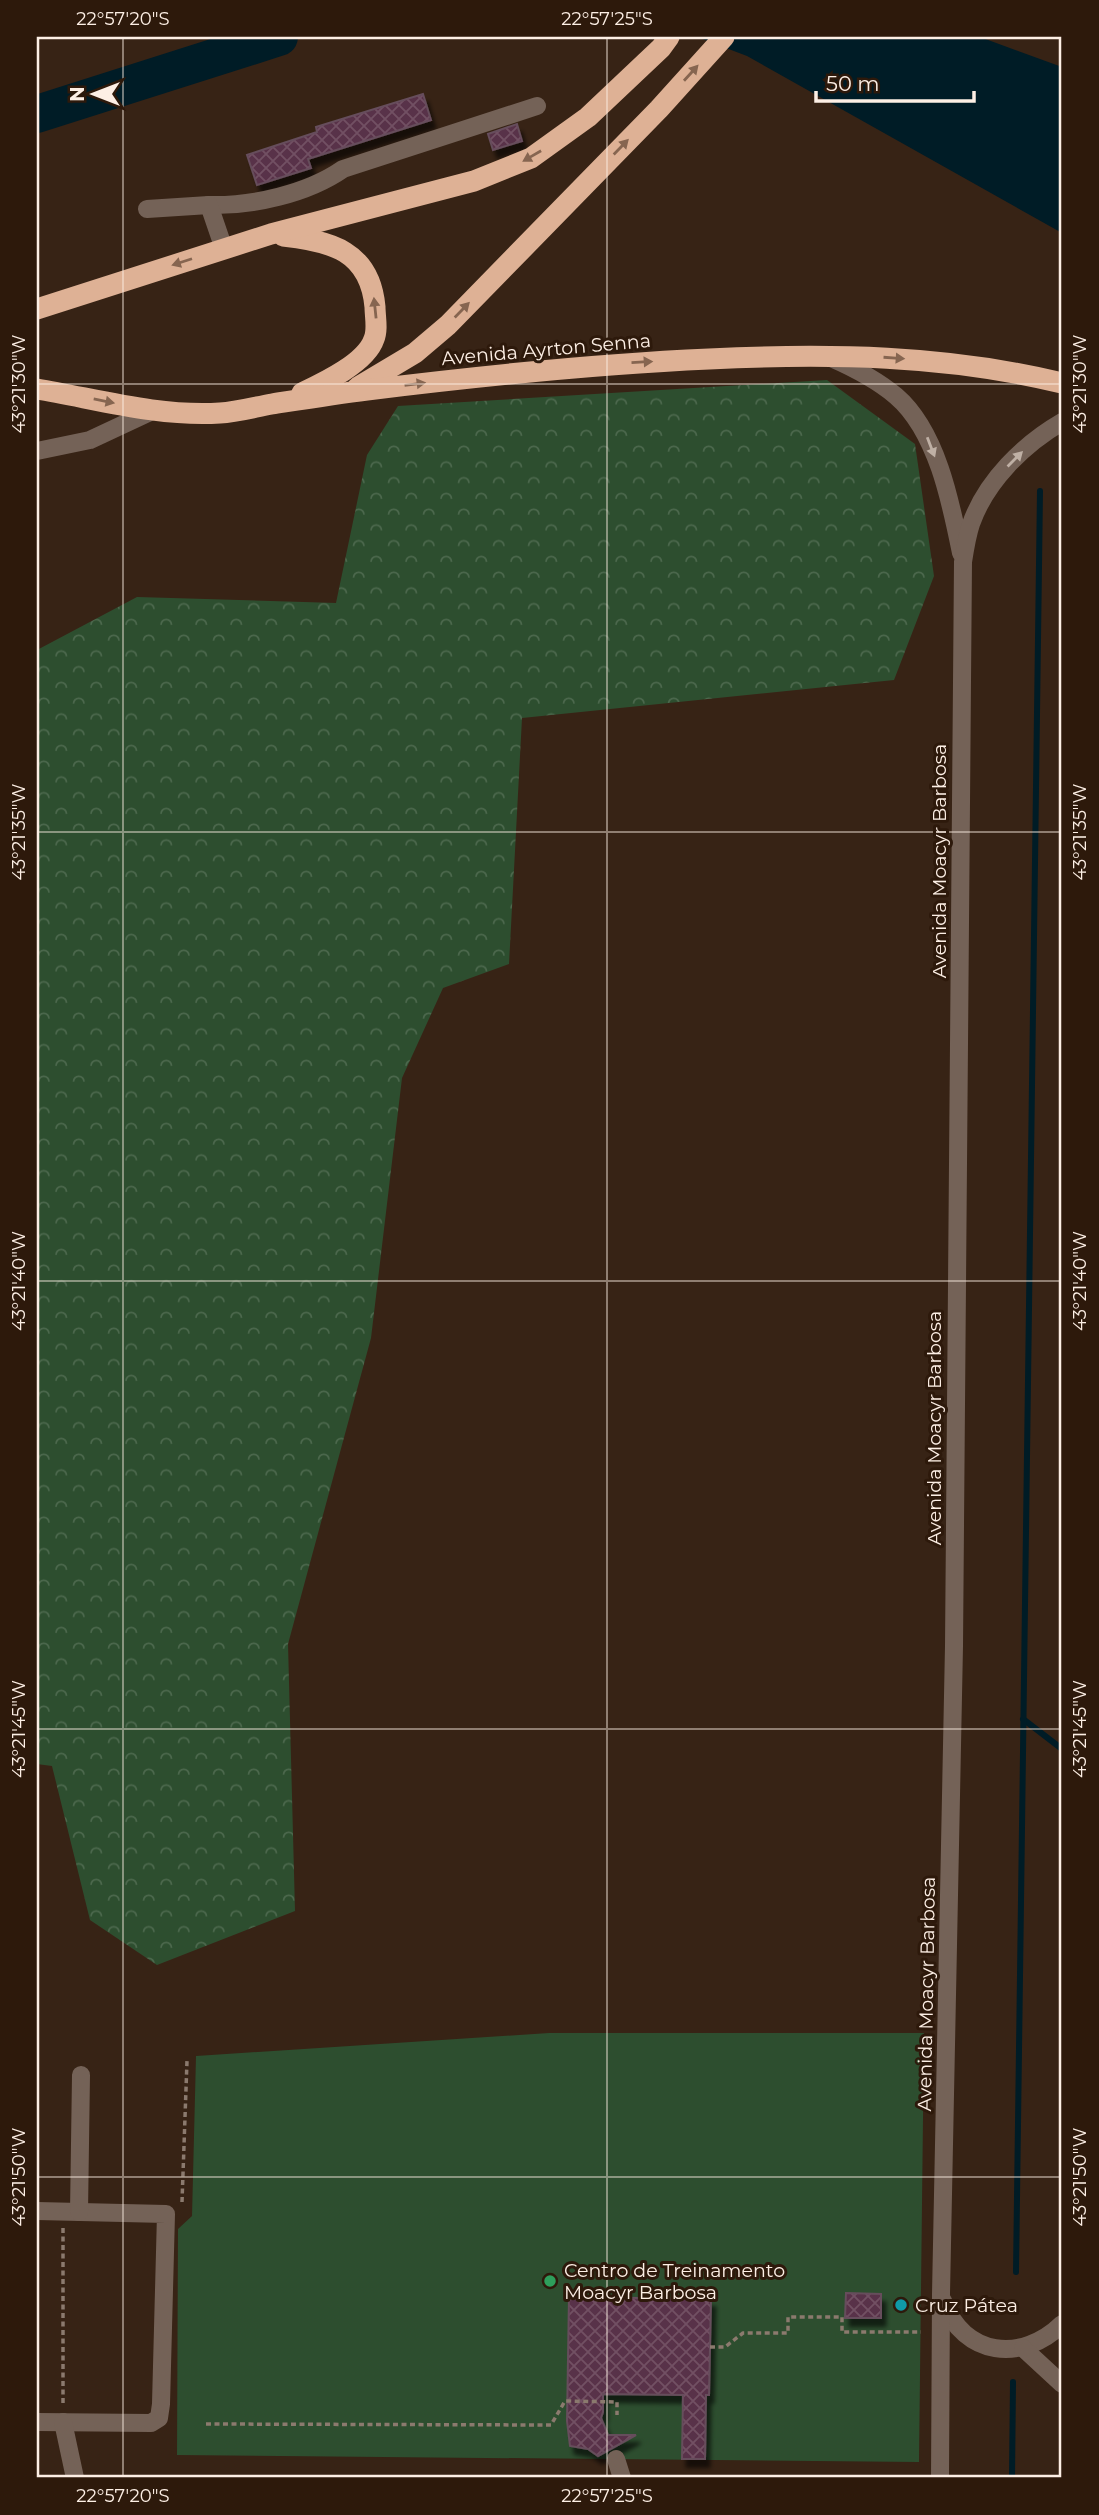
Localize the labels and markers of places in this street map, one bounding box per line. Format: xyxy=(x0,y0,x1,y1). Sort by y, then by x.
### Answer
place label: Centro de Treinamento Moacyr Barbosa xyxy=(564,2259,785,2304)
marker: Centro de Treinamento Moacyr Barbosa xyxy=(542,2273,558,2289)
place label: Cruz Pátea xyxy=(915,2294,1018,2317)
marker: Cruz Pátea xyxy=(893,2297,909,2313)

